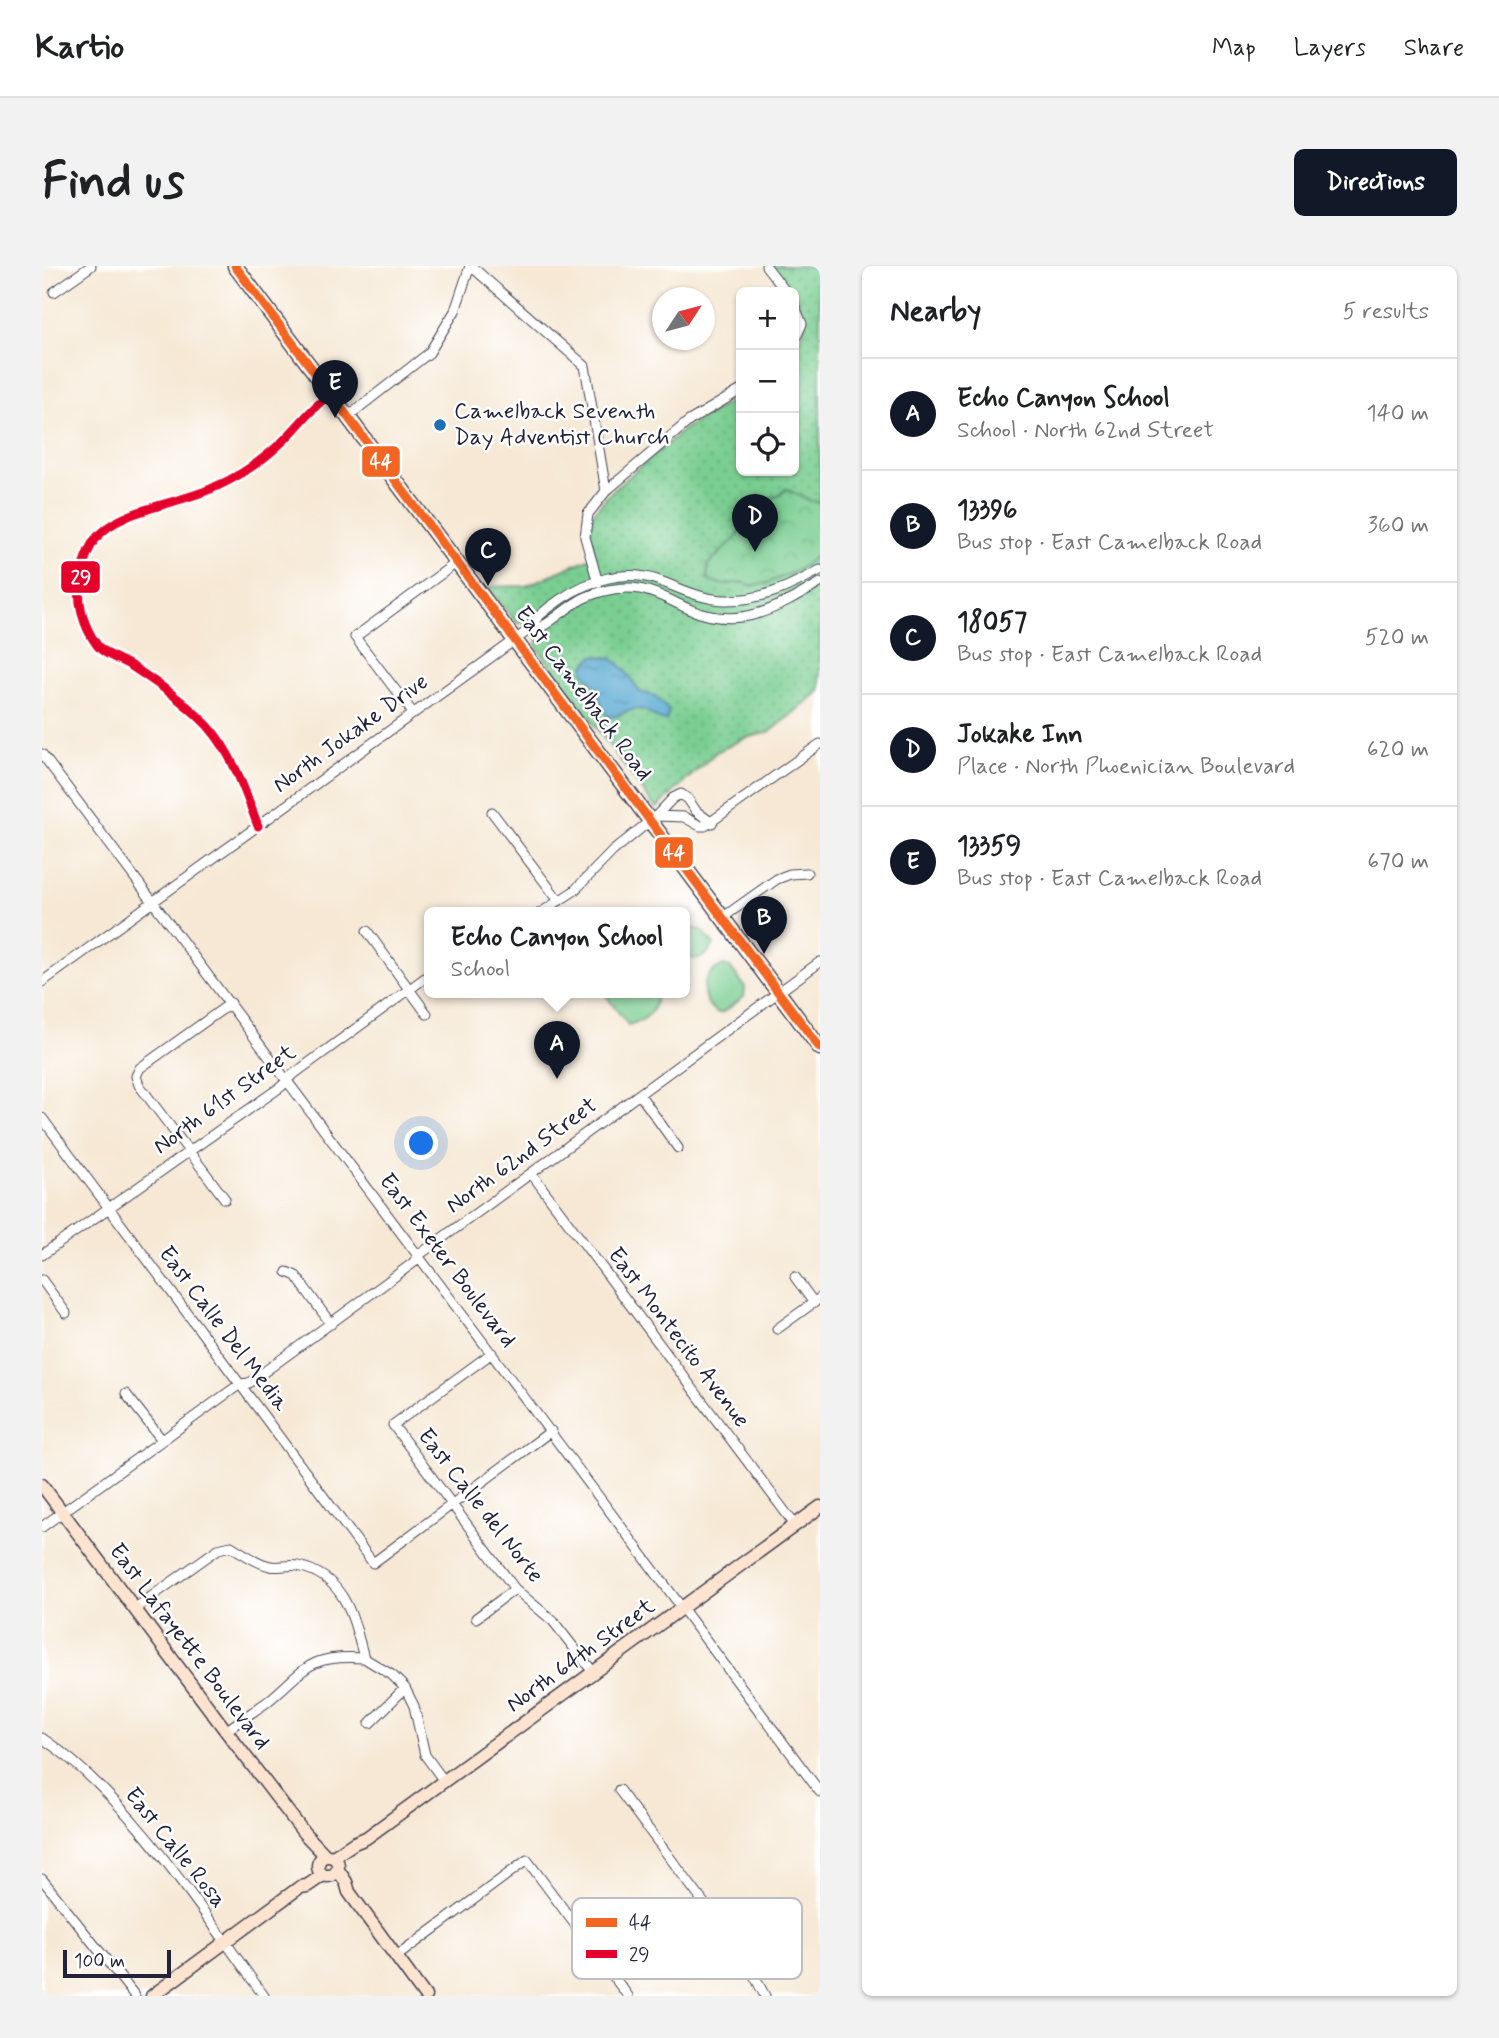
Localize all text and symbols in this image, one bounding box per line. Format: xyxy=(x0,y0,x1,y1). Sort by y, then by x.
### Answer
text: Kartio xyxy=(35,26,124,70)
text: Map xyxy=(1212,33,1256,64)
text: Layers xyxy=(1294,33,1366,64)
text: Share xyxy=(1404,33,1464,64)
button: Directions xyxy=(1294,149,1457,216)
text: Find us xyxy=(42,150,185,215)
north arrow xyxy=(652,287,715,350)
map controls xyxy=(736,287,799,476)
button: + xyxy=(736,287,799,350)
text: Nearby xyxy=(890,292,981,331)
text: 5 results xyxy=(1343,297,1429,327)
button: − xyxy=(736,350,799,413)
pin: E xyxy=(312,360,358,418)
text: Echo Canyon School xyxy=(957,382,1170,416)
place label: Camelback Seventh Day Adventist Church xyxy=(454,397,670,453)
text: A xyxy=(905,399,921,429)
text: 140 m xyxy=(1366,399,1429,429)
button: locate xyxy=(736,413,799,476)
text: School · North 62nd Street xyxy=(957,416,1214,446)
marker: Camelback Seventh Day Adventist Church xyxy=(432,417,448,433)
line badge: 44 xyxy=(361,445,401,478)
text: 44 xyxy=(370,450,393,475)
pin: D xyxy=(732,494,778,552)
text: 13396 xyxy=(957,494,1017,528)
text: B xyxy=(906,511,920,541)
text: 360 m xyxy=(1368,511,1429,541)
pin: C xyxy=(465,528,511,586)
text: Bus stop · East Camelback Road xyxy=(957,528,1262,558)
line badge: 29 xyxy=(60,560,101,594)
text: 29 xyxy=(71,566,91,591)
street label: East Camelback Road xyxy=(507,601,659,787)
text: 18057 xyxy=(957,606,1027,640)
text: C xyxy=(905,623,921,653)
text: 520 m xyxy=(1365,623,1429,653)
text: Bus stop · East Camelback Road xyxy=(957,640,1262,670)
street label: North Jokake Drive xyxy=(267,668,435,800)
text: Jokake Inn xyxy=(957,718,1083,752)
text: D xyxy=(905,735,921,765)
text: 620 m xyxy=(1367,735,1429,765)
text: Place · North Phoenician Boulevard xyxy=(957,752,1295,782)
text: 13359 xyxy=(957,830,1021,864)
line badge: 44 xyxy=(654,836,694,869)
text: 44 xyxy=(663,841,686,866)
text: E xyxy=(906,847,920,877)
text: 670 m xyxy=(1367,847,1429,877)
text: Bus stop · East Camelback Road xyxy=(957,864,1262,894)
pin: B xyxy=(741,896,787,954)
popup xyxy=(424,907,690,998)
text: Echo Canyon School xyxy=(451,921,663,955)
text: School xyxy=(451,955,510,985)
pin: A xyxy=(534,1021,580,1079)
street label: North 61st Street xyxy=(148,1038,303,1162)
street label: North 62nd Street xyxy=(440,1091,604,1221)
your location xyxy=(404,1126,438,1160)
street label: East Exeter Boulevard xyxy=(372,1168,522,1354)
street label: East Calle Del Media xyxy=(151,1240,295,1418)
street label: East Montecito Avenue xyxy=(600,1242,756,1434)
street label: East Calle del Norte xyxy=(410,1423,550,1589)
street label: East Lafayette Boulevard xyxy=(101,1538,277,1756)
street label: North 64th Street xyxy=(501,1592,662,1720)
street label: East Calle Rosa xyxy=(117,1782,233,1914)
legend xyxy=(572,1898,802,1979)
text: 44 xyxy=(629,1911,652,1936)
text: 29 xyxy=(629,1943,650,1968)
scale bar xyxy=(63,1947,172,1979)
text: 100 m xyxy=(74,1949,125,1974)

